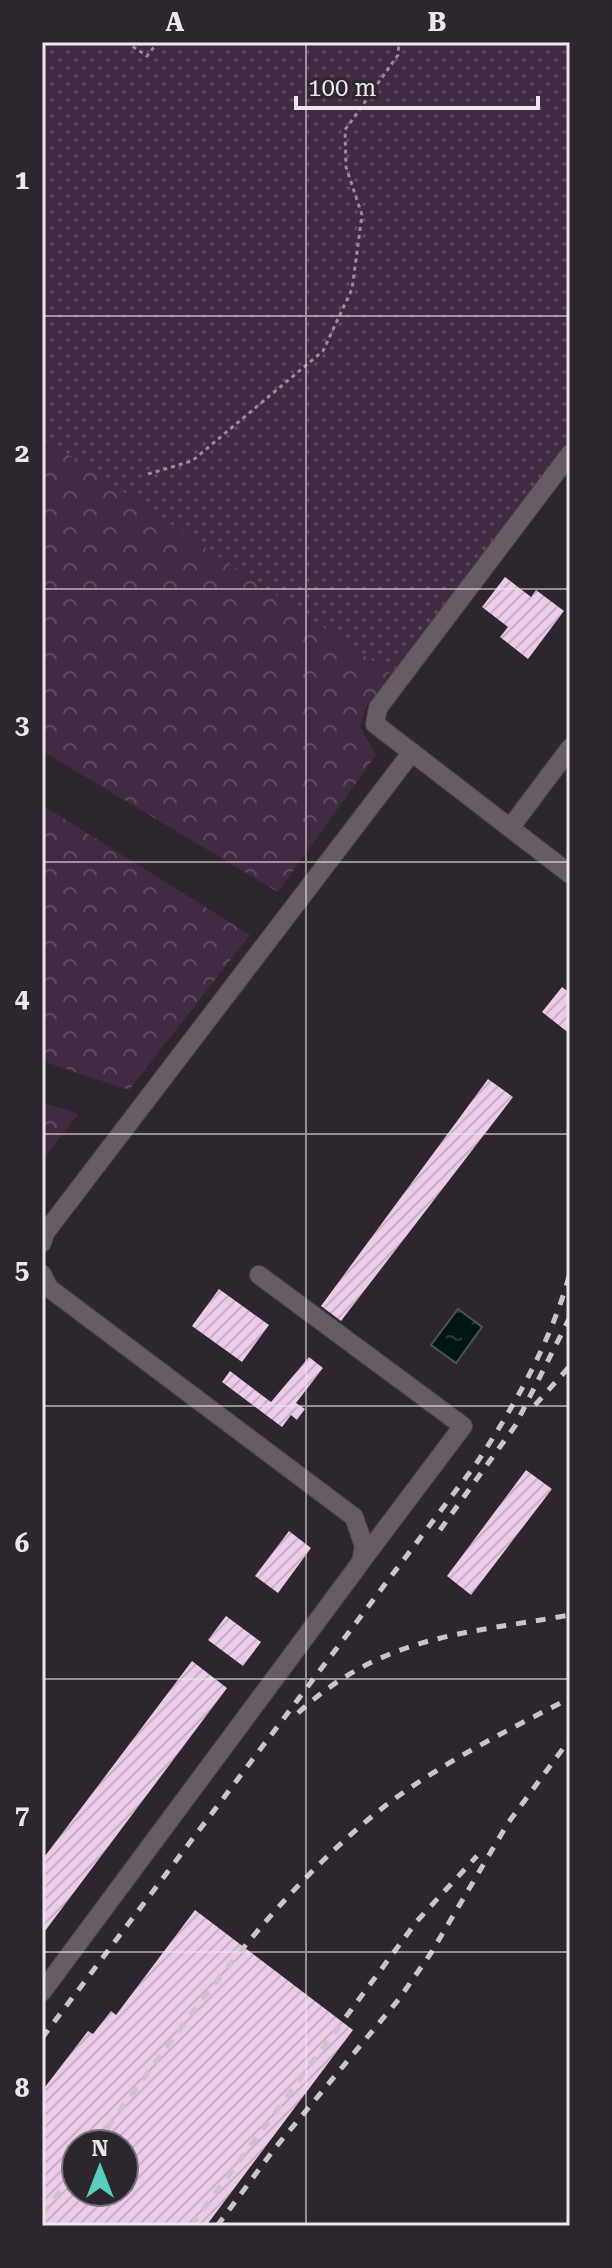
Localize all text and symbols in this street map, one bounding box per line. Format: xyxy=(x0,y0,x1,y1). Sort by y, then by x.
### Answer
text: A xyxy=(166,7,185,37)
text: B xyxy=(428,7,446,37)
scale bar xyxy=(296,60,538,110)
text: 100 m xyxy=(308,74,376,102)
text: 1 xyxy=(15,165,29,195)
text: 2 xyxy=(15,438,29,468)
text: 3 xyxy=(15,710,29,740)
text: 4 xyxy=(15,983,30,1013)
text: 5 xyxy=(15,1255,29,1285)
text: 6 xyxy=(15,1528,29,1558)
text: 7 xyxy=(15,1800,29,1830)
text: 8 xyxy=(15,2073,30,2103)
north arrow xyxy=(60,2128,140,2208)
text: N xyxy=(92,2136,109,2161)

